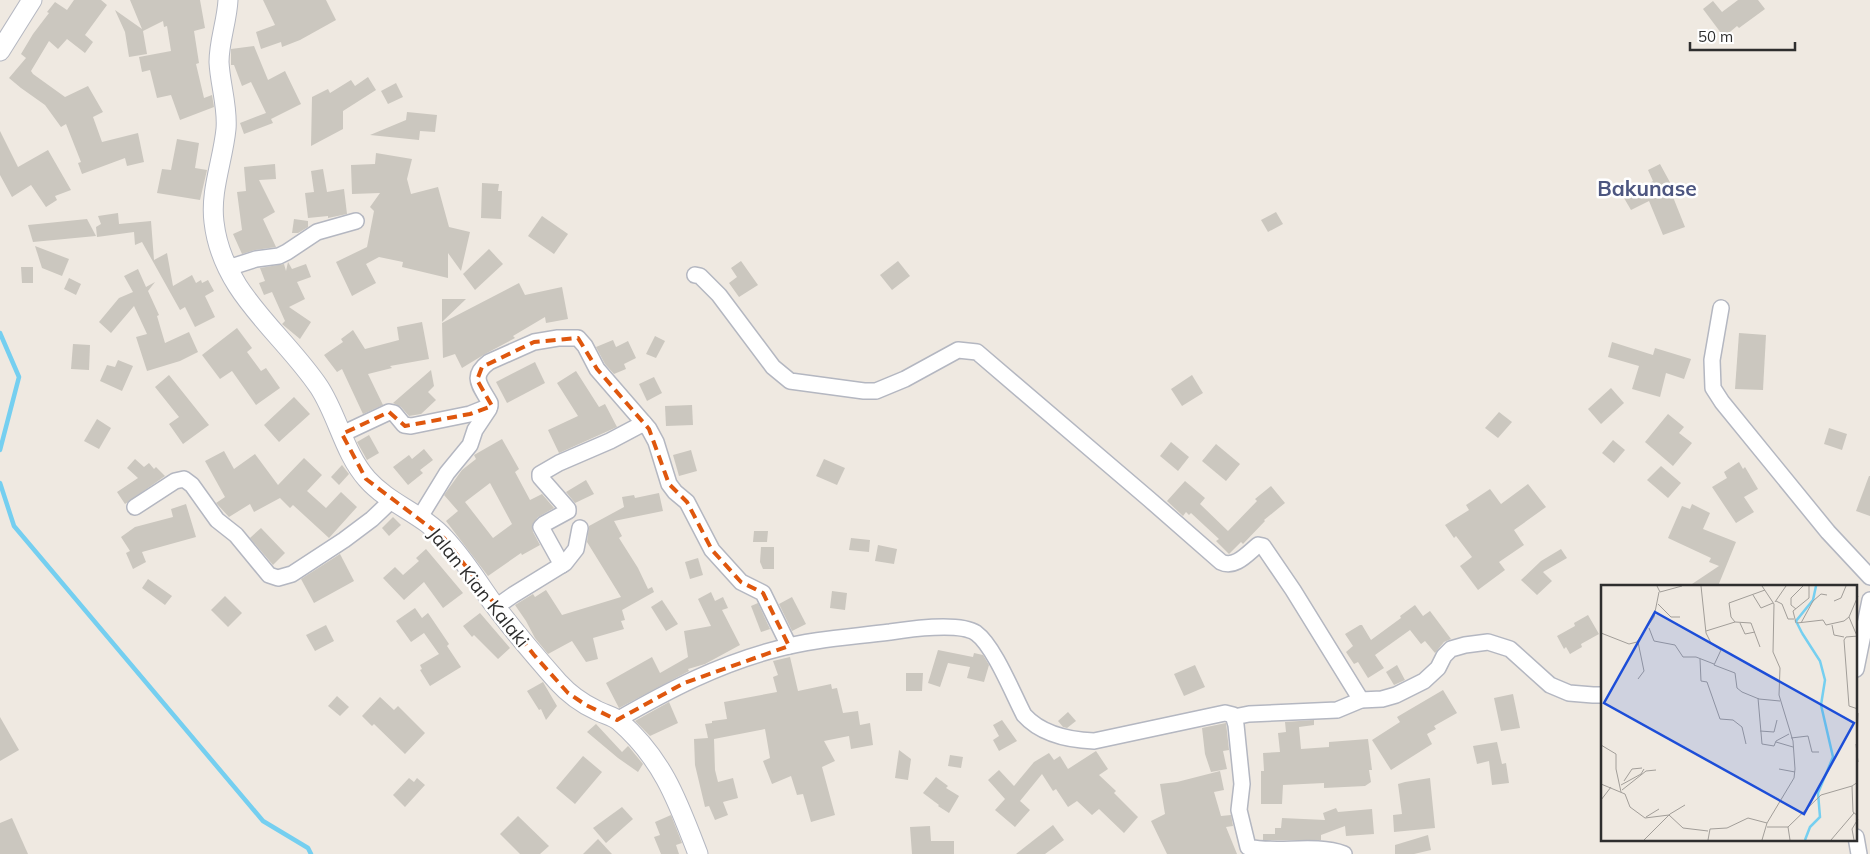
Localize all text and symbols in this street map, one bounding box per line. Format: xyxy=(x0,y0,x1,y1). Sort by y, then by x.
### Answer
scale bar xyxy=(1690,20,1795,52)
text: 50 m xyxy=(1698,27,1733,46)
district label: Bakunase xyxy=(1597,175,1697,201)
street label: Jalan Kian Kalaki xyxy=(423,522,535,652)
inset map xyxy=(1601,585,1858,842)

